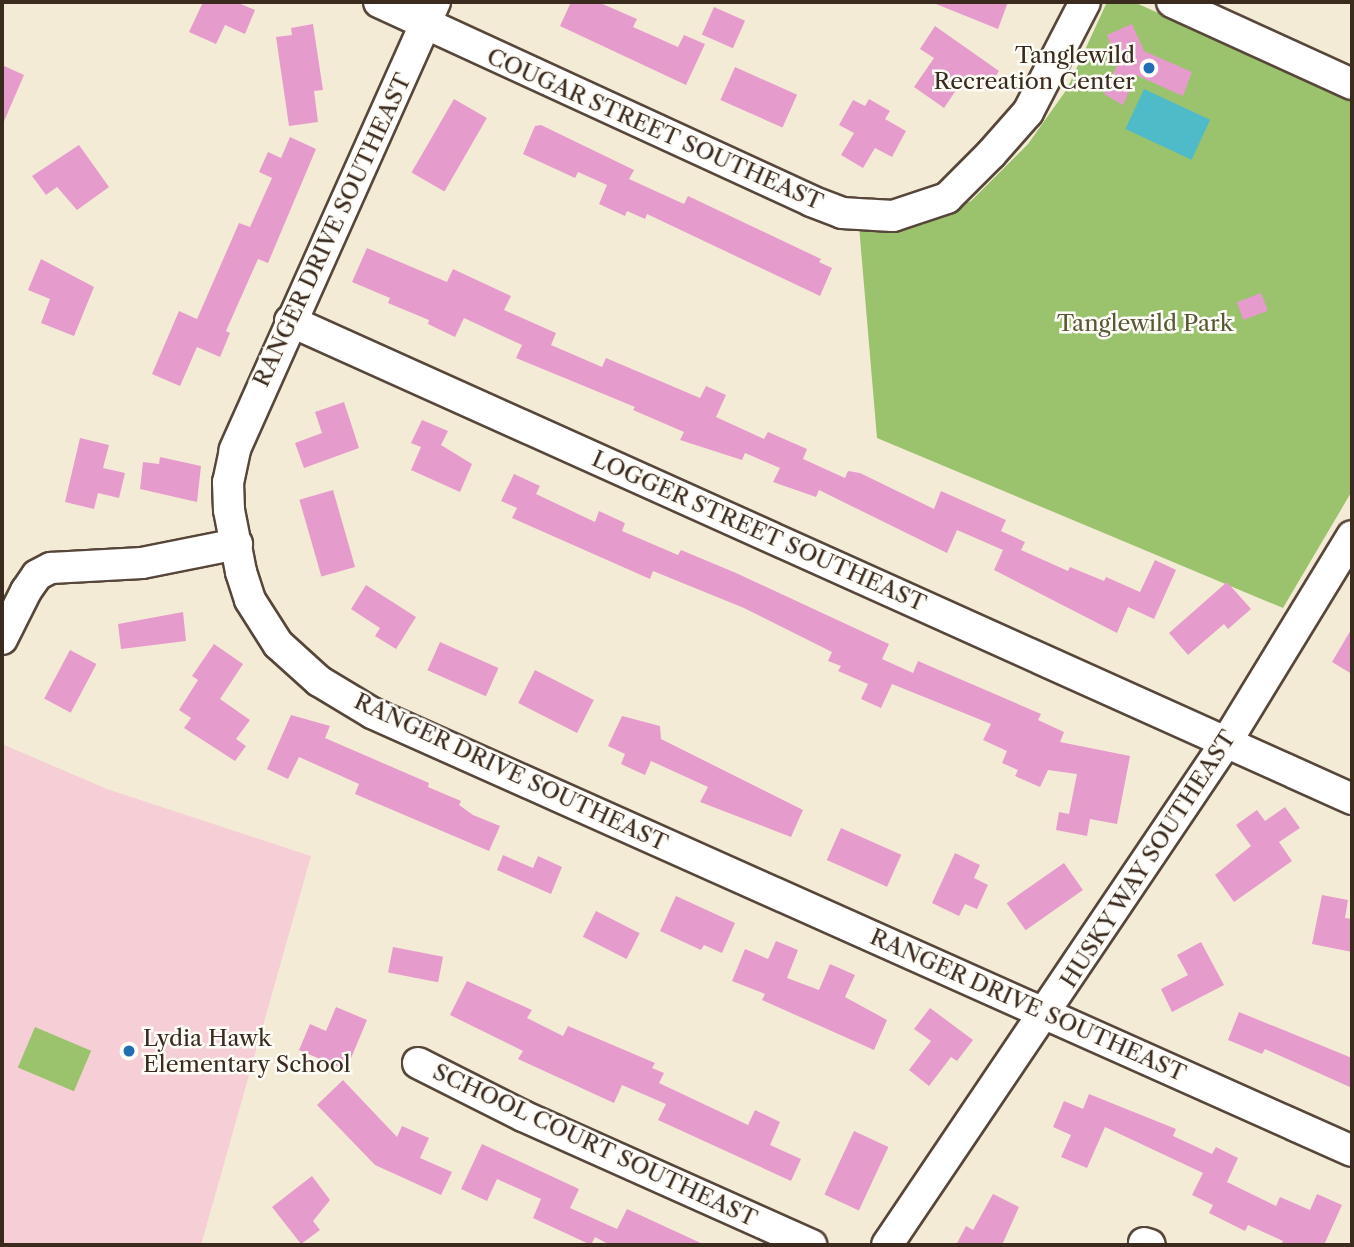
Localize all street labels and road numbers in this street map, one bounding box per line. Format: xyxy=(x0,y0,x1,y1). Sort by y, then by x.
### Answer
street label: COUGAR STREET SOUTHEAST xyxy=(482,42,828,216)
street label: RANGER DRIVE SOUTHEAST xyxy=(247,68,417,392)
street label: LOGGER STREET SOUTHEAST xyxy=(587,444,931,618)
street label: RANGER DRIVE SOUTHEAST xyxy=(349,687,673,857)
street label: HUSKY WAY SOUTHEAST xyxy=(1054,724,1242,994)
street label: RANGER DRIVE SOUTHEAST xyxy=(865,922,1191,1088)
street label: SCHOOL COURT SOUTHEAST xyxy=(428,1057,762,1233)

